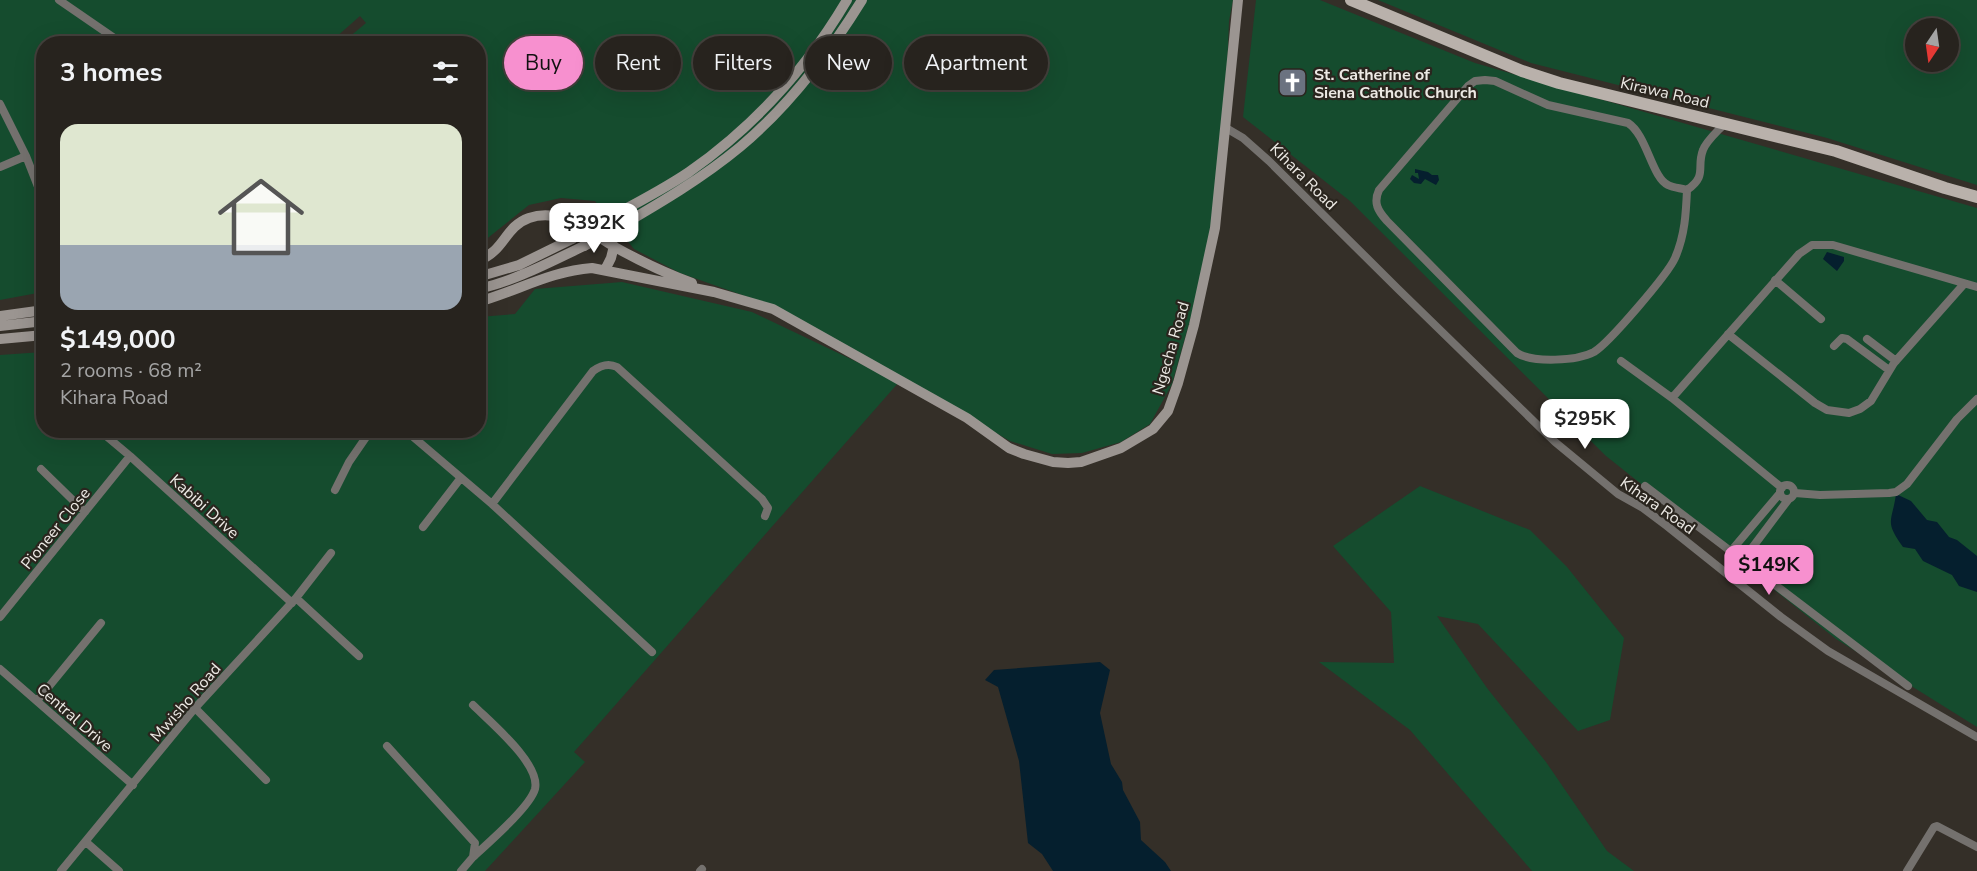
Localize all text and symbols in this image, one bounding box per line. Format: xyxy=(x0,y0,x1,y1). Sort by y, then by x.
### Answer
north arrow xyxy=(1905,18,1959,72)
map controls xyxy=(1905,18,1959,72)
chip: Buy xyxy=(504,36,583,90)
chip: Rent xyxy=(595,36,681,90)
chip: Filters xyxy=(693,36,793,90)
chip: New xyxy=(805,36,892,90)
chip: Apartment xyxy=(904,36,1048,90)
text: 3 homes xyxy=(60,55,162,90)
icon: filters xyxy=(429,56,462,89)
place label: St. Catherine of Siena Catholic Church xyxy=(1314,64,1477,104)
church icon: St. Catherine of Siena Catholic Church xyxy=(1277,67,1309,99)
street label: Kirawa Road xyxy=(1618,72,1712,114)
street label: Kihara Road xyxy=(1265,138,1342,215)
icon: home xyxy=(207,163,315,271)
pin: $392K xyxy=(552,203,636,254)
text: $392K xyxy=(563,209,625,236)
street label: Ngecha Road xyxy=(1147,299,1195,397)
text: $149,000 xyxy=(60,322,176,357)
text: 2 rooms · 68 m² xyxy=(60,357,202,384)
text: Kihara Road xyxy=(60,384,168,411)
pin: $295K xyxy=(1543,399,1627,450)
text: $295K xyxy=(1554,405,1616,432)
street label: Kabibi Drive xyxy=(165,470,244,544)
street label: Kihara Road xyxy=(1616,472,1699,540)
street label: Pioneer Close xyxy=(16,483,96,574)
pin: $149K xyxy=(1727,545,1811,596)
text: $149K xyxy=(1738,551,1800,578)
street label: Mwisho Road xyxy=(145,659,226,747)
street label: Central Drive xyxy=(32,679,117,757)

